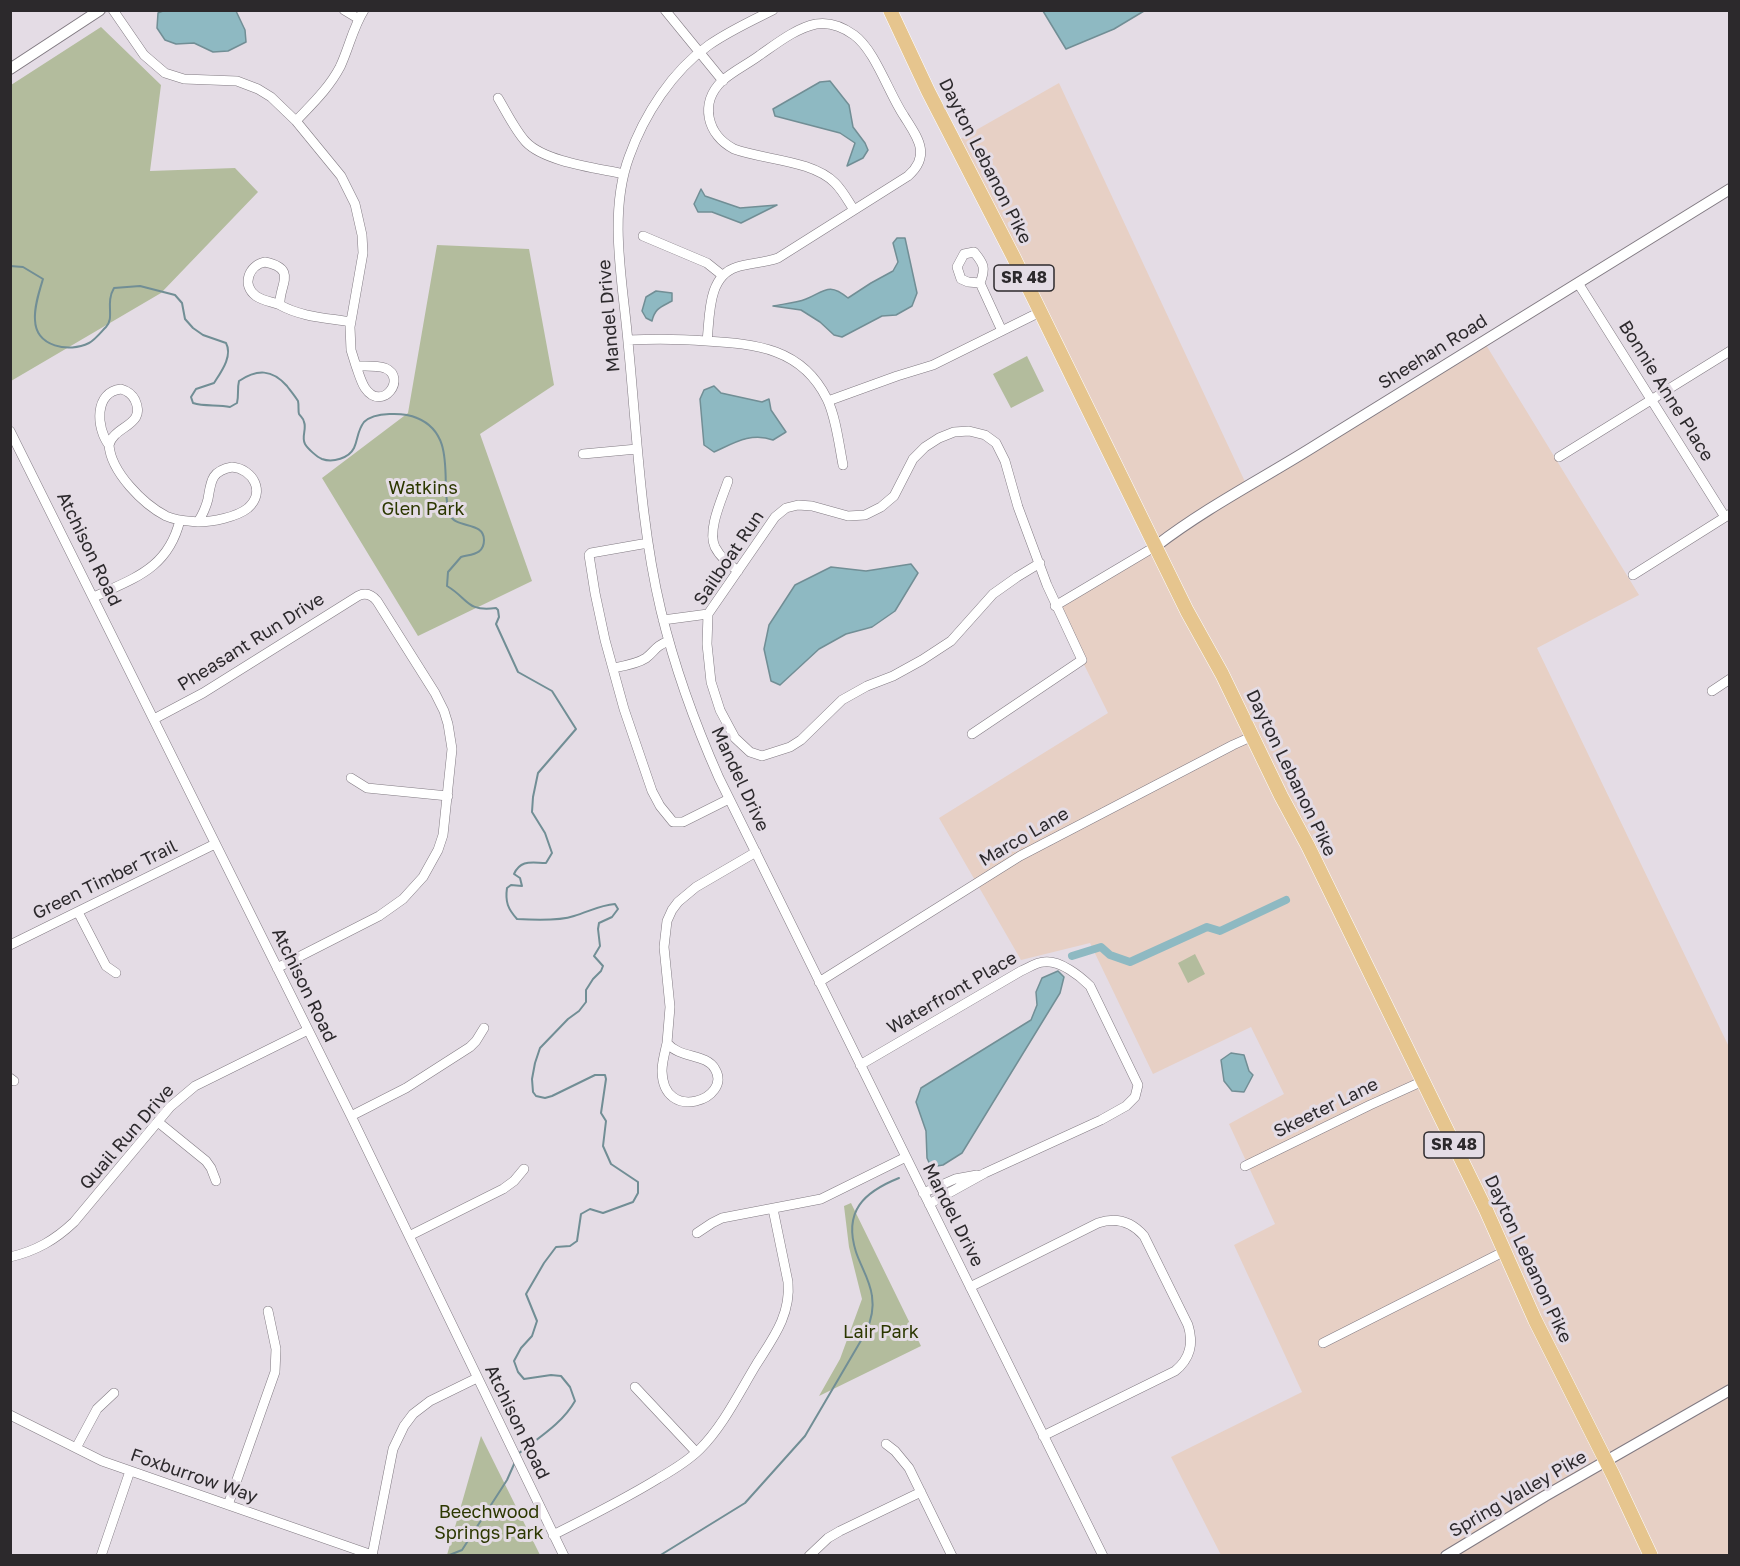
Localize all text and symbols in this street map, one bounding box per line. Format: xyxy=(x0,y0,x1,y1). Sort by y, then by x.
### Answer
street label: Dayton Lebanon Pike xyxy=(934,75,1036,247)
street label: Mandel Drive xyxy=(593,259,625,373)
road number: SR 48 xyxy=(994,265,1054,291)
street label: Sheehan Road xyxy=(1375,310,1491,394)
street label: Bonnie Anne Place xyxy=(1614,317,1718,465)
park label: Watkins Glen Park xyxy=(381,477,465,520)
street label: Atchison Road xyxy=(52,488,126,610)
street label: Sailboat Run xyxy=(689,506,769,610)
street label: Pheasant Run Drive xyxy=(174,588,328,696)
street label: Dayton Lebanon Pike xyxy=(1241,686,1341,860)
street label: Mandel Drive xyxy=(706,723,774,835)
street label: Marco Lane xyxy=(975,803,1073,871)
street label: Green Timber Trail xyxy=(29,836,181,924)
street label: Atchison Road xyxy=(267,924,341,1046)
street label: Waterfront Place xyxy=(883,947,1021,1039)
street label: Skeeter Lane xyxy=(1270,1073,1382,1143)
street label: Quail Run Drive xyxy=(75,1080,179,1194)
road number: SR 48 xyxy=(1424,1132,1484,1158)
street label: Mandel Drive xyxy=(918,1160,988,1270)
street label: Dayton Lebanon Pike xyxy=(1480,1172,1576,1346)
park label: Lair Park xyxy=(843,1321,919,1343)
street label: Atchison Road xyxy=(480,1361,554,1483)
street label: Foxburrow Way xyxy=(128,1444,260,1508)
street label: Spring Valley Pike xyxy=(1445,1446,1591,1542)
park label: Beechwood Springs Park xyxy=(434,1501,544,1544)

